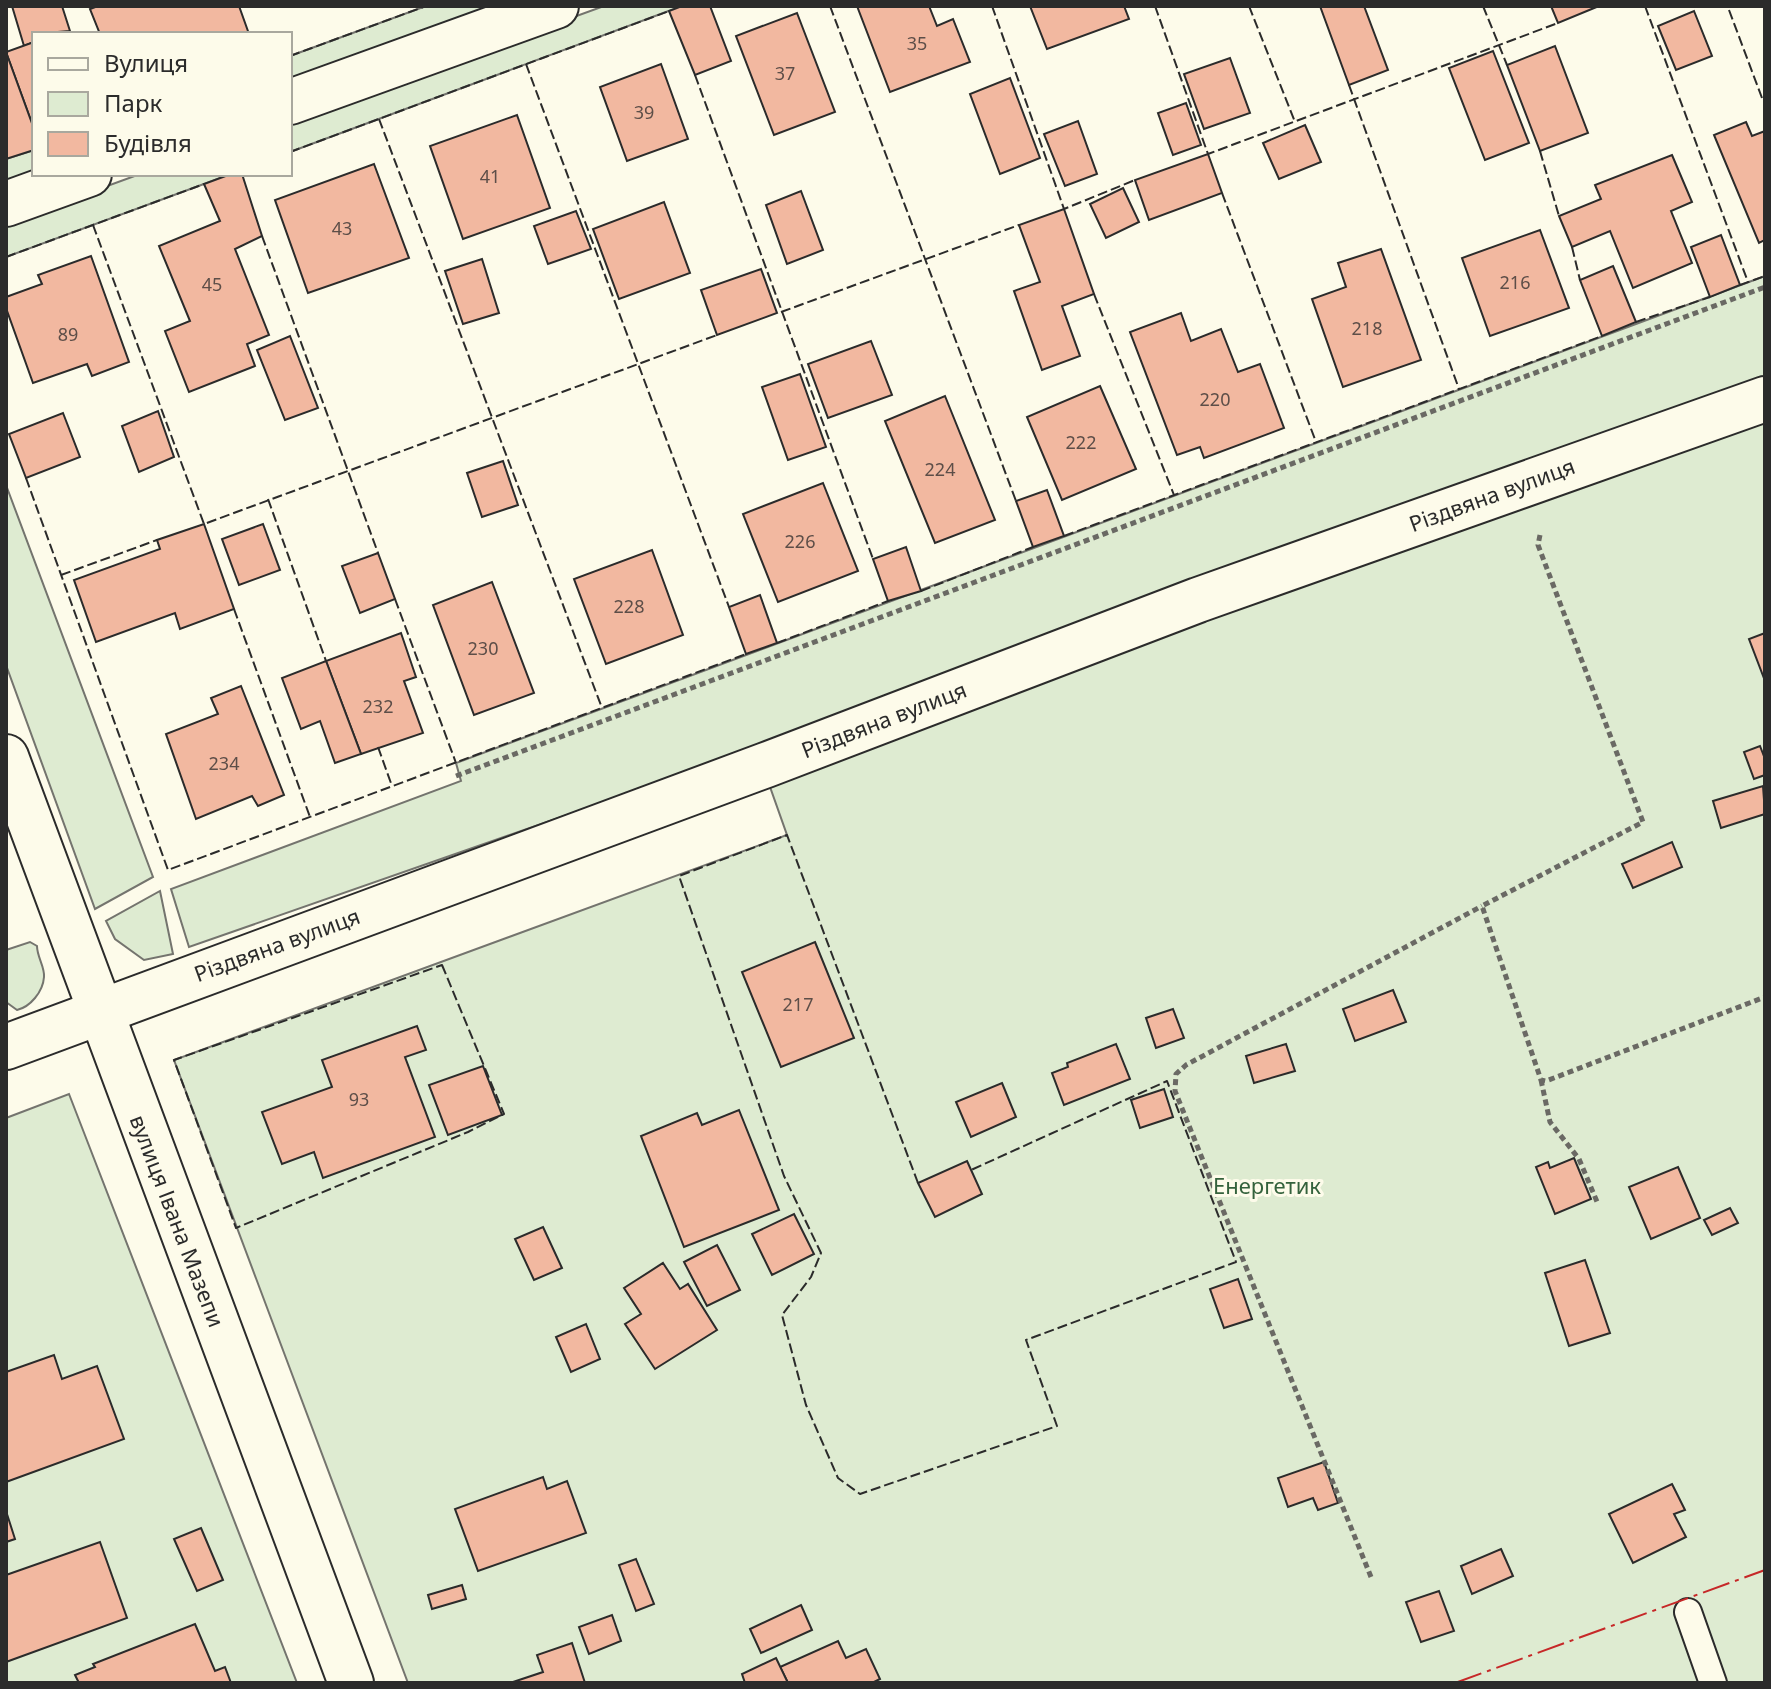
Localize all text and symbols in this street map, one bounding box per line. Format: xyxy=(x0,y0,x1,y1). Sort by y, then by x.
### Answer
house number: 35 xyxy=(907,31,927,55)
legend xyxy=(32,32,292,176)
text: Вулиця xyxy=(104,46,188,79)
house number: 37 xyxy=(775,61,795,85)
text: Парк xyxy=(104,86,163,119)
house number: 39 xyxy=(634,100,654,124)
text: Будівля xyxy=(104,126,192,159)
house number: 41 xyxy=(480,164,500,188)
house number: 43 xyxy=(332,216,352,240)
house number: 216 xyxy=(1500,270,1530,294)
house number: 45 xyxy=(202,272,222,296)
house number: 218 xyxy=(1352,316,1382,340)
house number: 89 xyxy=(58,322,78,346)
house number: 220 xyxy=(1200,387,1230,411)
house number: 222 xyxy=(1066,430,1096,454)
street label: Різдвяна вулиця xyxy=(1404,450,1579,538)
house number: 224 xyxy=(925,457,955,481)
house number: 226 xyxy=(785,529,815,553)
house number: 228 xyxy=(614,594,644,618)
house number: 230 xyxy=(468,636,498,660)
street label: Різдвяна вулиця xyxy=(797,674,971,764)
house number: 232 xyxy=(363,694,393,718)
house number: 234 xyxy=(209,751,239,775)
street label: Різдвяна вулиця xyxy=(189,900,364,988)
house number: 217 xyxy=(783,992,813,1016)
house number: 93 xyxy=(349,1087,369,1111)
street label: вулиця Івана Мазепи xyxy=(124,1110,232,1331)
park label: Енергетик xyxy=(1213,1170,1321,1200)

